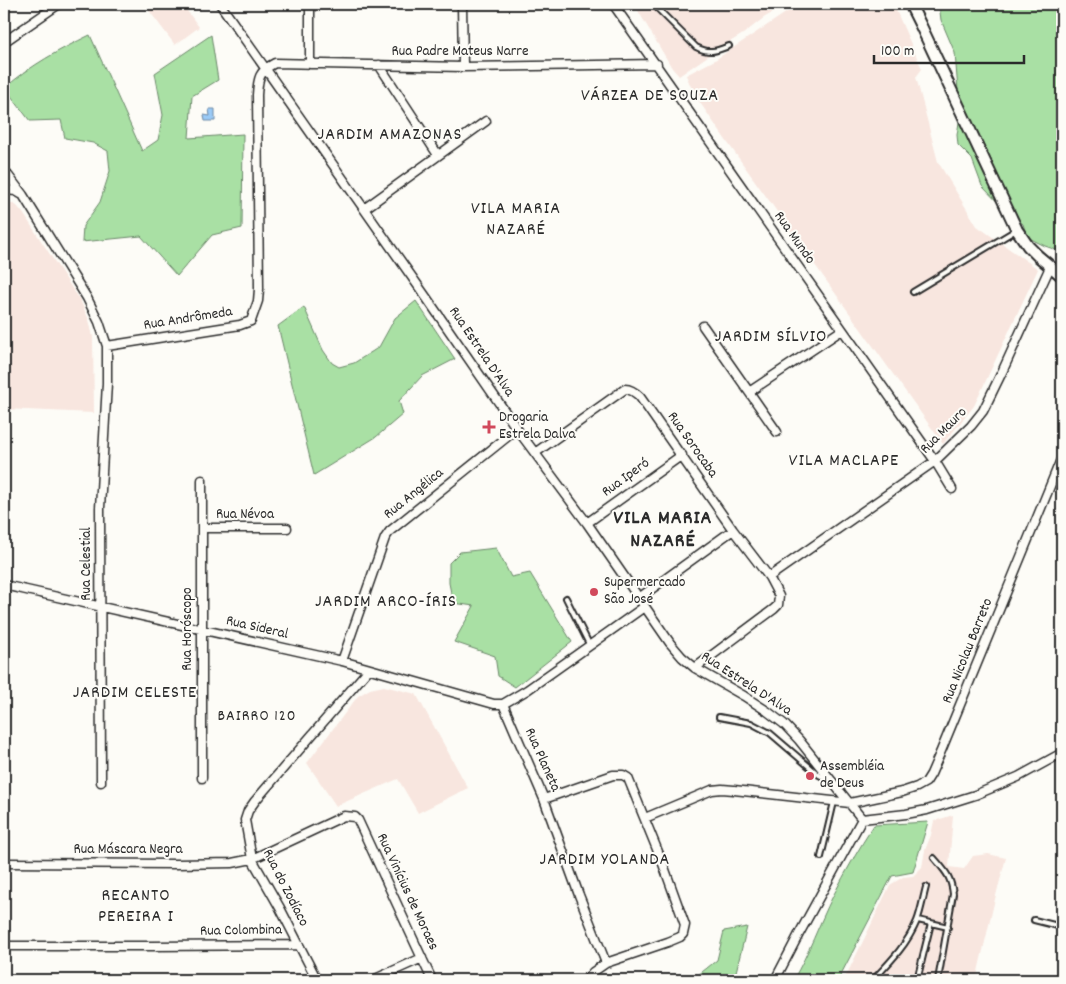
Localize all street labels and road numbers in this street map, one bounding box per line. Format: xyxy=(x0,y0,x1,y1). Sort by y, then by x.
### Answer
street label: Rua Padre Mateus Narre xyxy=(391,41,529,63)
street label: Rua Mundo xyxy=(768,207,820,269)
street label: Rua Andrômeda xyxy=(142,301,235,337)
street label: Rua Estrela D'Alva xyxy=(443,302,520,402)
street label: Rua Mauro xyxy=(915,402,973,460)
street label: Rua Sorocaba xyxy=(661,407,723,483)
street label: Rua Iperó xyxy=(597,453,655,503)
street label: Rua Angélica xyxy=(379,462,450,525)
street label: Rua Névoa xyxy=(216,504,275,526)
street label: Rua Celestial xyxy=(76,527,98,601)
street label: Rua Horóscopo xyxy=(177,587,199,671)
street label: Rua Nicolau Barreto xyxy=(937,595,999,707)
street label: Rua Sideral xyxy=(224,610,291,646)
street label: Rua Estrela D'Alva xyxy=(696,646,797,722)
street label: Rua Planeta xyxy=(518,725,566,796)
street label: Rua Vinícius de Moraes xyxy=(370,830,444,954)
street label: Rua Máscara Negra xyxy=(73,839,184,861)
street label: Rua do Zodíaco xyxy=(256,845,314,931)
street label: Rua Colombina xyxy=(200,919,283,943)

